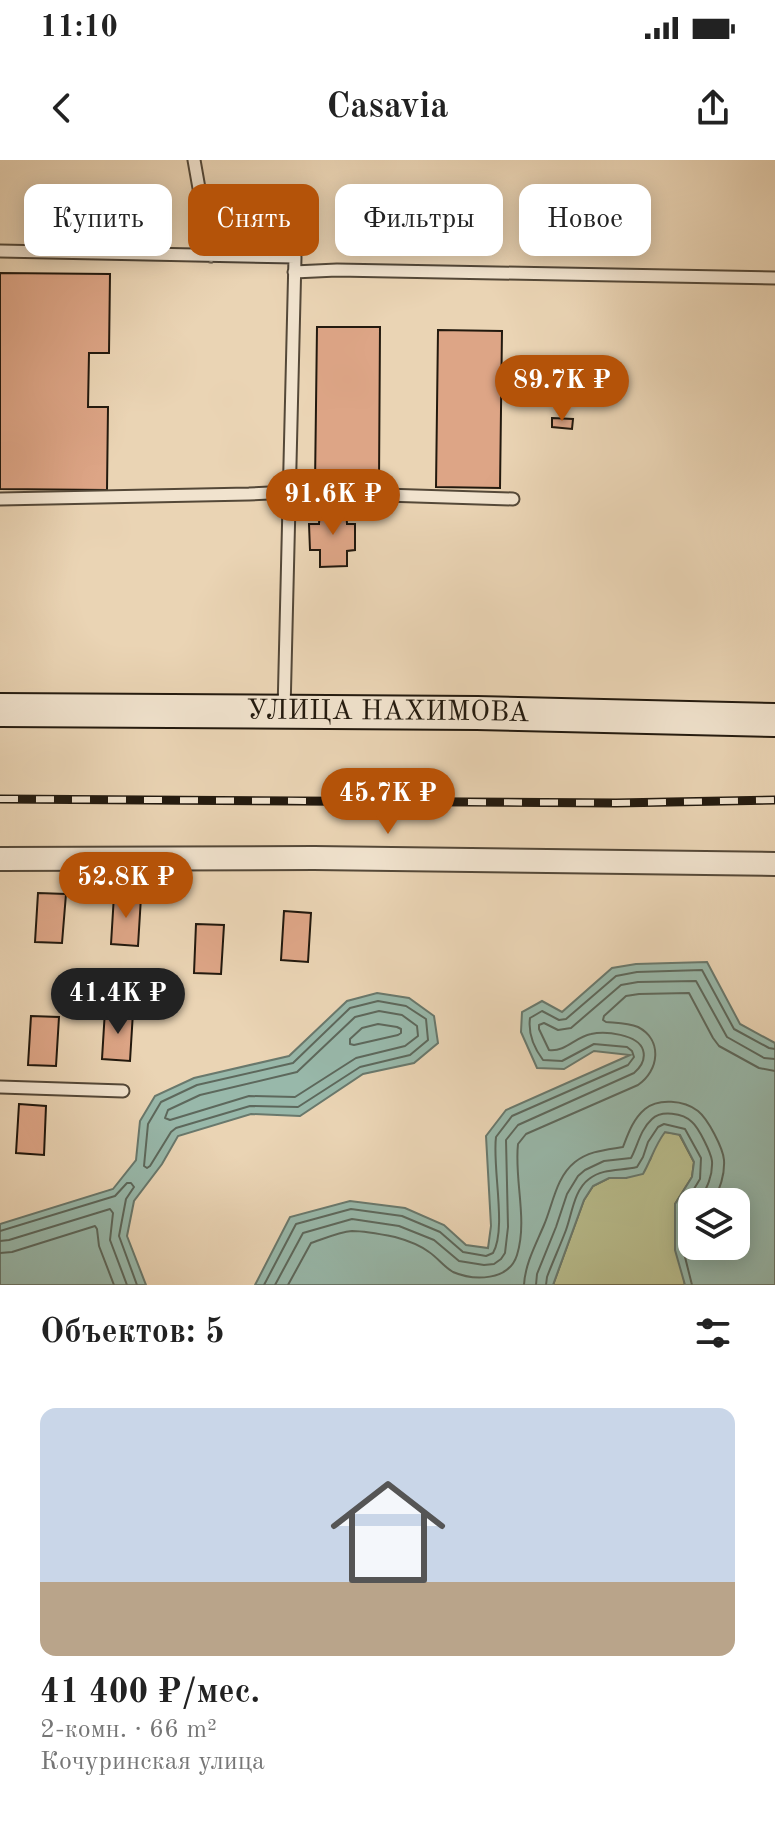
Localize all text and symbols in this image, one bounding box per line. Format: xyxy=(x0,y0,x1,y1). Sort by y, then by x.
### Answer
text: 11:10 xyxy=(40,13,118,43)
icon: back xyxy=(40,86,84,130)
icon: share xyxy=(691,86,735,130)
text: Casavia xyxy=(326,90,449,126)
chip: Купить xyxy=(24,184,172,256)
chip: Снять xyxy=(188,184,319,256)
chip: Фильтры xyxy=(335,184,503,256)
chip: Новое xyxy=(519,184,651,256)
pin: 89.7K ₽ xyxy=(488,355,636,423)
text: 89.7K ₽ xyxy=(513,368,611,394)
pin: 91.6K ₽ xyxy=(259,469,407,537)
text: 91.6K ₽ xyxy=(284,482,382,508)
street label: УЛИЦА НАХИМОВА xyxy=(246,698,530,728)
pin: 45.7K ₽ xyxy=(314,768,462,836)
text: 45.7K ₽ xyxy=(339,781,437,807)
pin: 52.8K ₽ xyxy=(52,852,200,920)
text: 52.8K ₽ xyxy=(77,865,175,891)
pin: 41.4K ₽ xyxy=(44,968,192,1036)
text: 41.4K ₽ xyxy=(69,981,167,1007)
map controls xyxy=(678,1188,750,1260)
button: layers xyxy=(678,1188,750,1260)
icon: filters xyxy=(691,1311,735,1355)
text: Объектов: 5 xyxy=(40,1316,225,1350)
icon: home xyxy=(316,1460,460,1604)
text: 41 400 ₽/мес. xyxy=(40,1676,260,1710)
text: 2-комн. · 66 m² xyxy=(40,1717,217,1743)
text: Кочуринская улица xyxy=(40,1749,265,1775)

